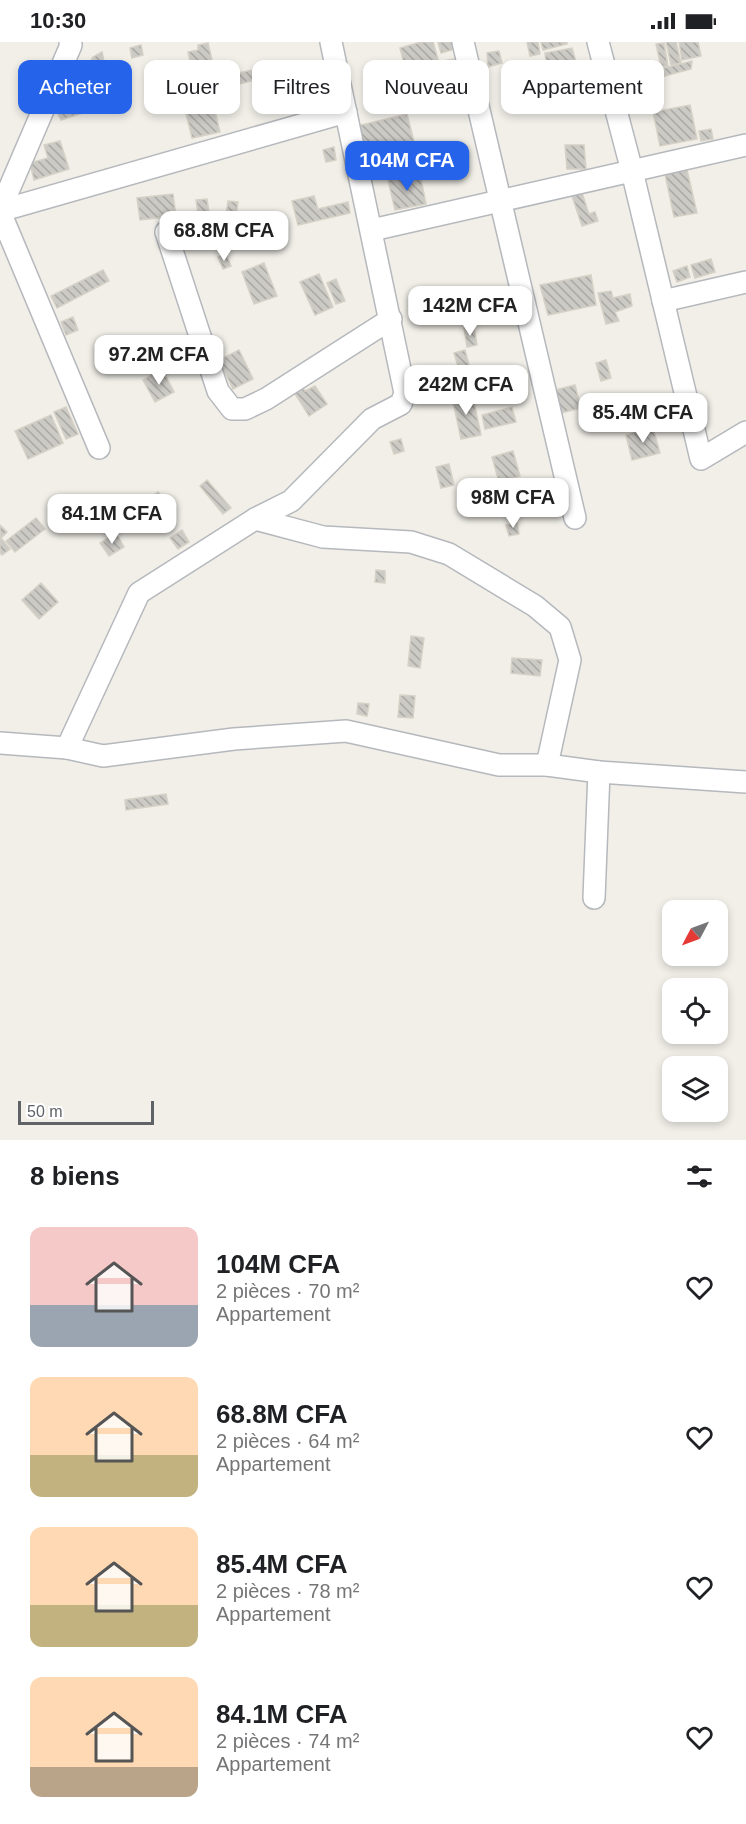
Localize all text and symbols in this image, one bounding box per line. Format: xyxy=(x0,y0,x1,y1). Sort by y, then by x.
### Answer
text: 10:30 xyxy=(30,8,86,33)
chip: Acheter xyxy=(18,60,132,114)
chip: Louer xyxy=(144,60,240,114)
chip: Filtres xyxy=(252,60,351,114)
chip: Nouveau xyxy=(363,60,489,114)
chip: Appartement xyxy=(501,60,664,114)
pin: 104M CFA xyxy=(345,141,469,192)
text: 104M CFA xyxy=(359,149,455,171)
pin: 68.8M CFA xyxy=(155,211,293,262)
text: 68.8M CFA xyxy=(173,219,275,241)
pin: 142M CFA xyxy=(408,286,532,337)
text: 142M CFA xyxy=(422,294,518,316)
pin: 97.2M CFA xyxy=(90,335,228,386)
text: 97.2M CFA xyxy=(108,343,210,365)
pin: 242M CFA xyxy=(404,365,528,416)
text: 242M CFA xyxy=(418,373,514,395)
pin: 85.4M CFA xyxy=(574,393,712,444)
text: 85.4M CFA xyxy=(592,401,694,423)
pin: 98M CFA xyxy=(458,478,568,529)
text: 98M CFA xyxy=(471,486,555,508)
pin: 84.1M CFA xyxy=(43,494,181,545)
text: 84.1M CFA xyxy=(61,502,163,524)
north arrow xyxy=(662,900,728,966)
map controls xyxy=(662,900,728,1122)
button: locate xyxy=(662,978,728,1044)
button: layers xyxy=(662,1056,728,1122)
scale bar xyxy=(18,1098,154,1126)
text: 50 m xyxy=(27,1103,63,1120)
icon: filters xyxy=(683,1160,716,1193)
text: 8 biens xyxy=(30,1161,120,1191)
text: 104M CFA xyxy=(216,1249,340,1279)
icon: home xyxy=(78,1251,150,1323)
icon: heart xyxy=(683,1271,716,1304)
text: 2 pièces · 70 m² xyxy=(216,1280,359,1302)
text: Appartement xyxy=(216,1303,331,1325)
text: 68.8M CFA xyxy=(216,1399,348,1429)
icon: home xyxy=(78,1401,150,1473)
icon: heart xyxy=(683,1421,716,1454)
text: 2 pièces · 64 m² xyxy=(216,1430,359,1452)
text: Appartement xyxy=(216,1453,331,1475)
text: 85.4M CFA xyxy=(216,1549,348,1579)
icon: home xyxy=(78,1551,150,1623)
icon: heart xyxy=(683,1571,716,1604)
text: 2 pièces · 78 m² xyxy=(216,1580,359,1602)
text: Appartement xyxy=(216,1603,331,1625)
text: 84.1M CFA xyxy=(216,1699,348,1729)
icon: home xyxy=(78,1701,150,1773)
icon: heart xyxy=(683,1721,716,1754)
text: 2 pièces · 74 m² xyxy=(216,1730,359,1752)
text: Appartement xyxy=(216,1753,331,1775)

